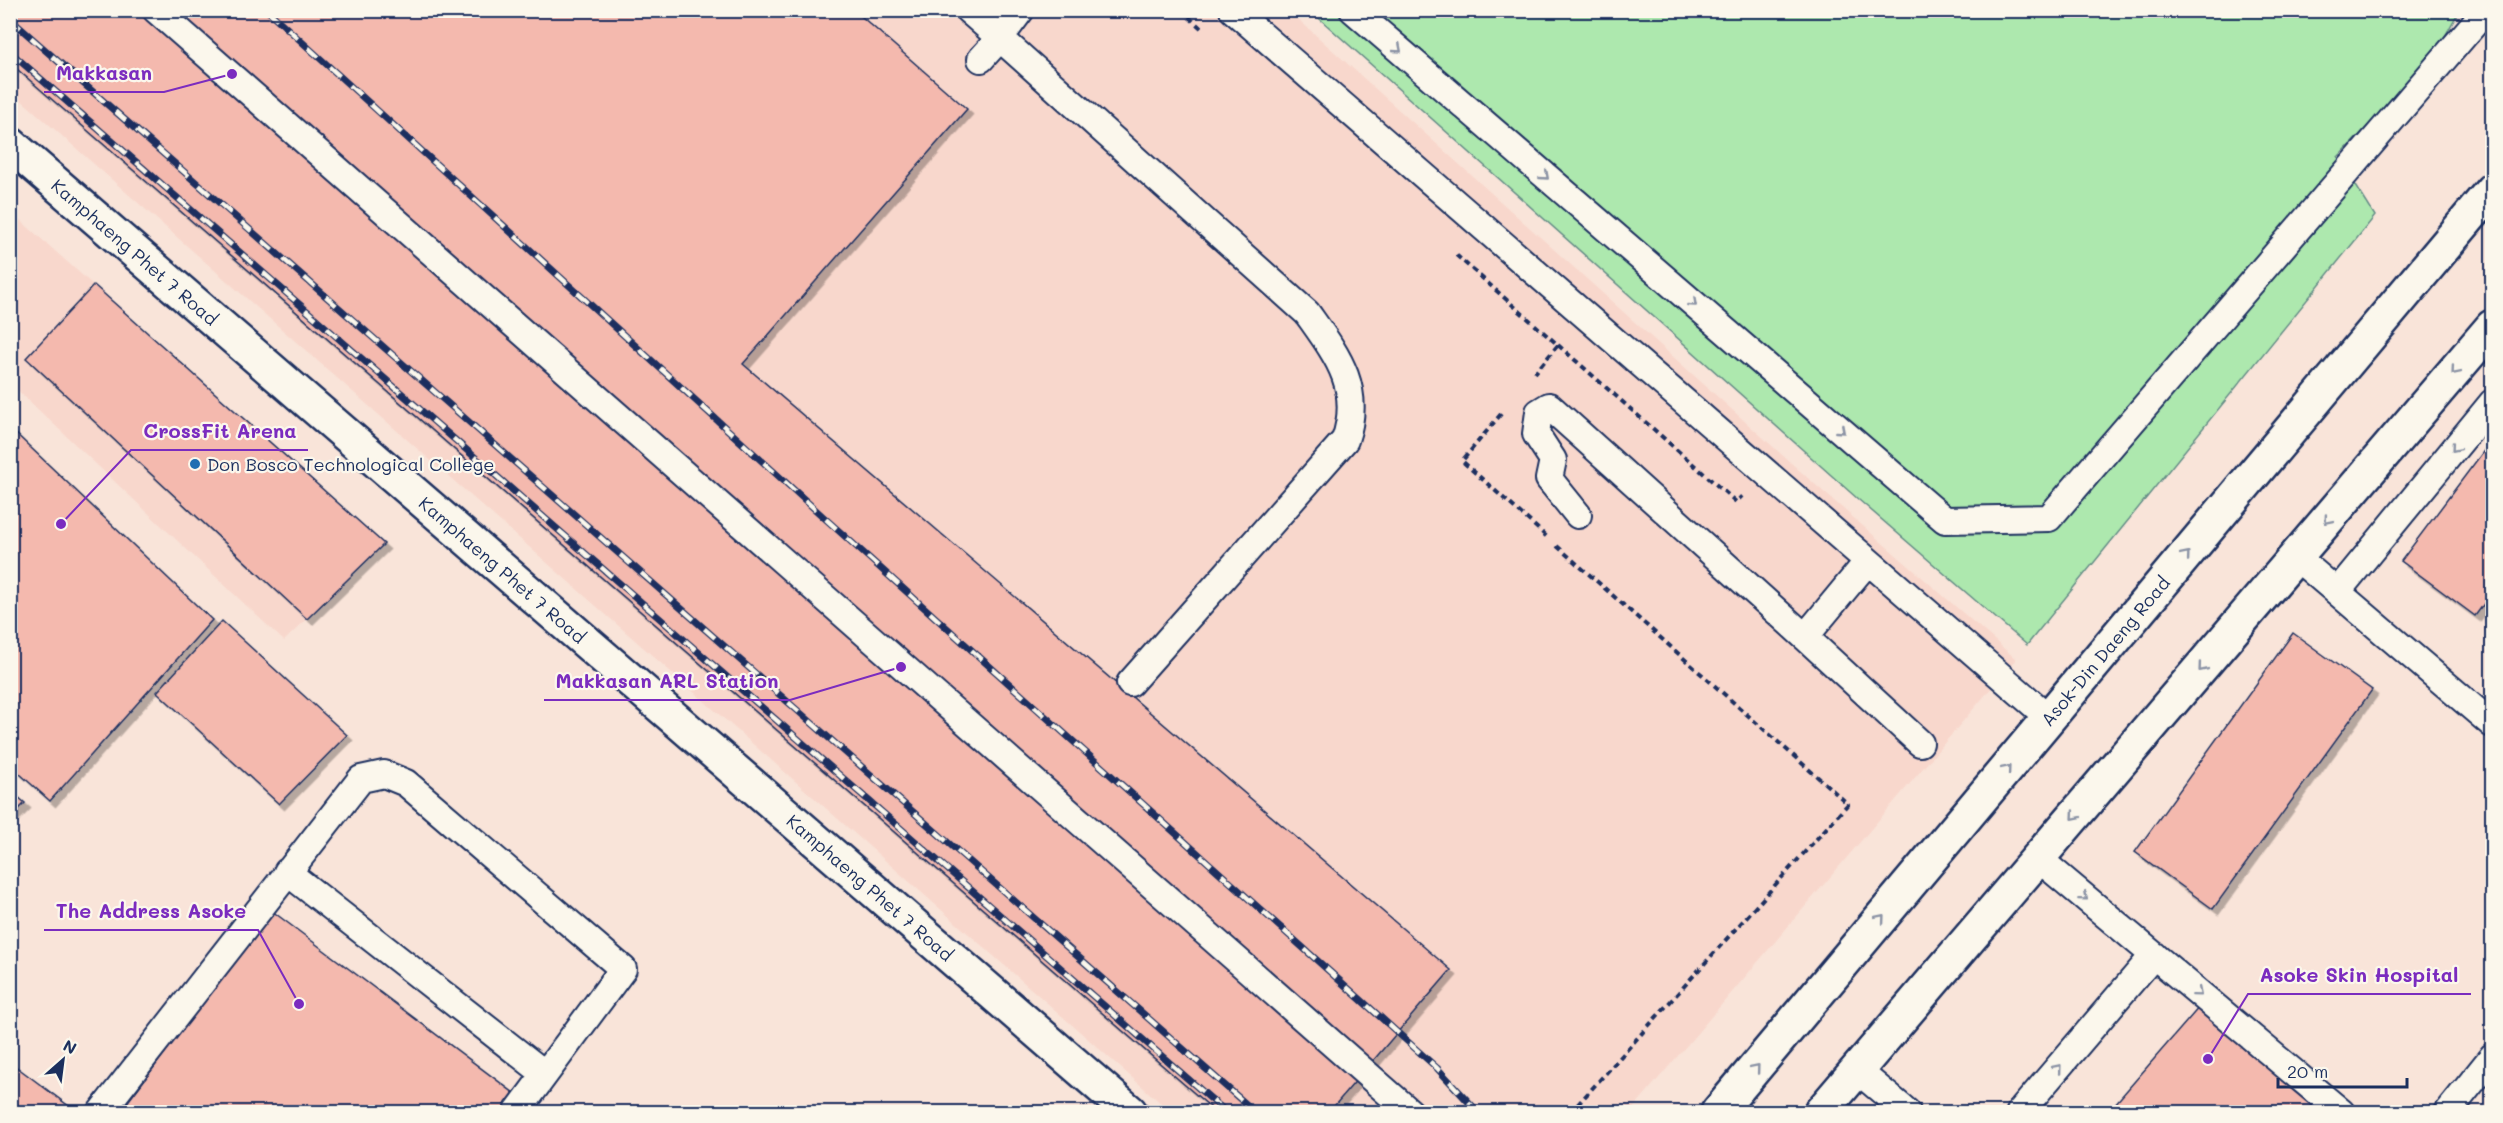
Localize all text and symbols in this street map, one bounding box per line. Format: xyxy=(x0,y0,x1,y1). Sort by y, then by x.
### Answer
one-way arrow xyxy=(1391,42,1402,53)
callout: Makkasan xyxy=(44,54,164,92)
text: Makkasan xyxy=(56,59,152,85)
one-way arrow xyxy=(1539,169,1549,180)
street label: Kamphaeng Phet 7 Road xyxy=(46,173,223,331)
one-way arrow xyxy=(1686,296,1697,307)
one-way arrow xyxy=(2451,364,2462,375)
callout: CrossFit Arena xyxy=(131,412,308,450)
text: CrossFit Arena xyxy=(143,417,297,443)
one-way arrow xyxy=(1834,423,1845,434)
one-way arrow xyxy=(2452,441,2463,452)
place label: Don Bosco Technological College xyxy=(207,452,494,476)
marker: Don Bosco Technological College xyxy=(188,457,202,471)
street label: Kamphaeng Phet 7 Road xyxy=(414,491,591,648)
one-way arrow xyxy=(2324,513,2335,524)
one-way arrow xyxy=(2179,551,2190,562)
street label: Asok-Din Daeng Road xyxy=(2035,571,2175,731)
one-way arrow xyxy=(2198,661,2209,672)
callout: Makkasan ARL Station xyxy=(544,662,790,700)
text: Makkasan ARL Station xyxy=(556,667,778,693)
one-way arrow xyxy=(2000,765,2011,776)
street label: Kamphaeng Phet 7 Road xyxy=(782,809,959,966)
one-way arrow xyxy=(2071,810,2082,820)
one-way arrow xyxy=(2077,889,2088,900)
callout: The Address Asoke xyxy=(44,892,258,930)
text: The Address Asoke xyxy=(56,897,246,923)
one-way arrow xyxy=(1874,914,1885,925)
callout: Asoke Skin Hospital xyxy=(2248,956,2471,994)
text: Asoke Skin Hospital xyxy=(2259,961,2459,987)
one-way arrow xyxy=(2191,986,2202,997)
north arrow xyxy=(33,1030,93,1090)
text: N xyxy=(60,1034,81,1058)
scale bar xyxy=(2278,1051,2407,1089)
text: 20 m xyxy=(2287,1059,2328,1083)
one-way arrow xyxy=(1749,1064,1760,1075)
one-way arrow xyxy=(2051,1064,2062,1075)

